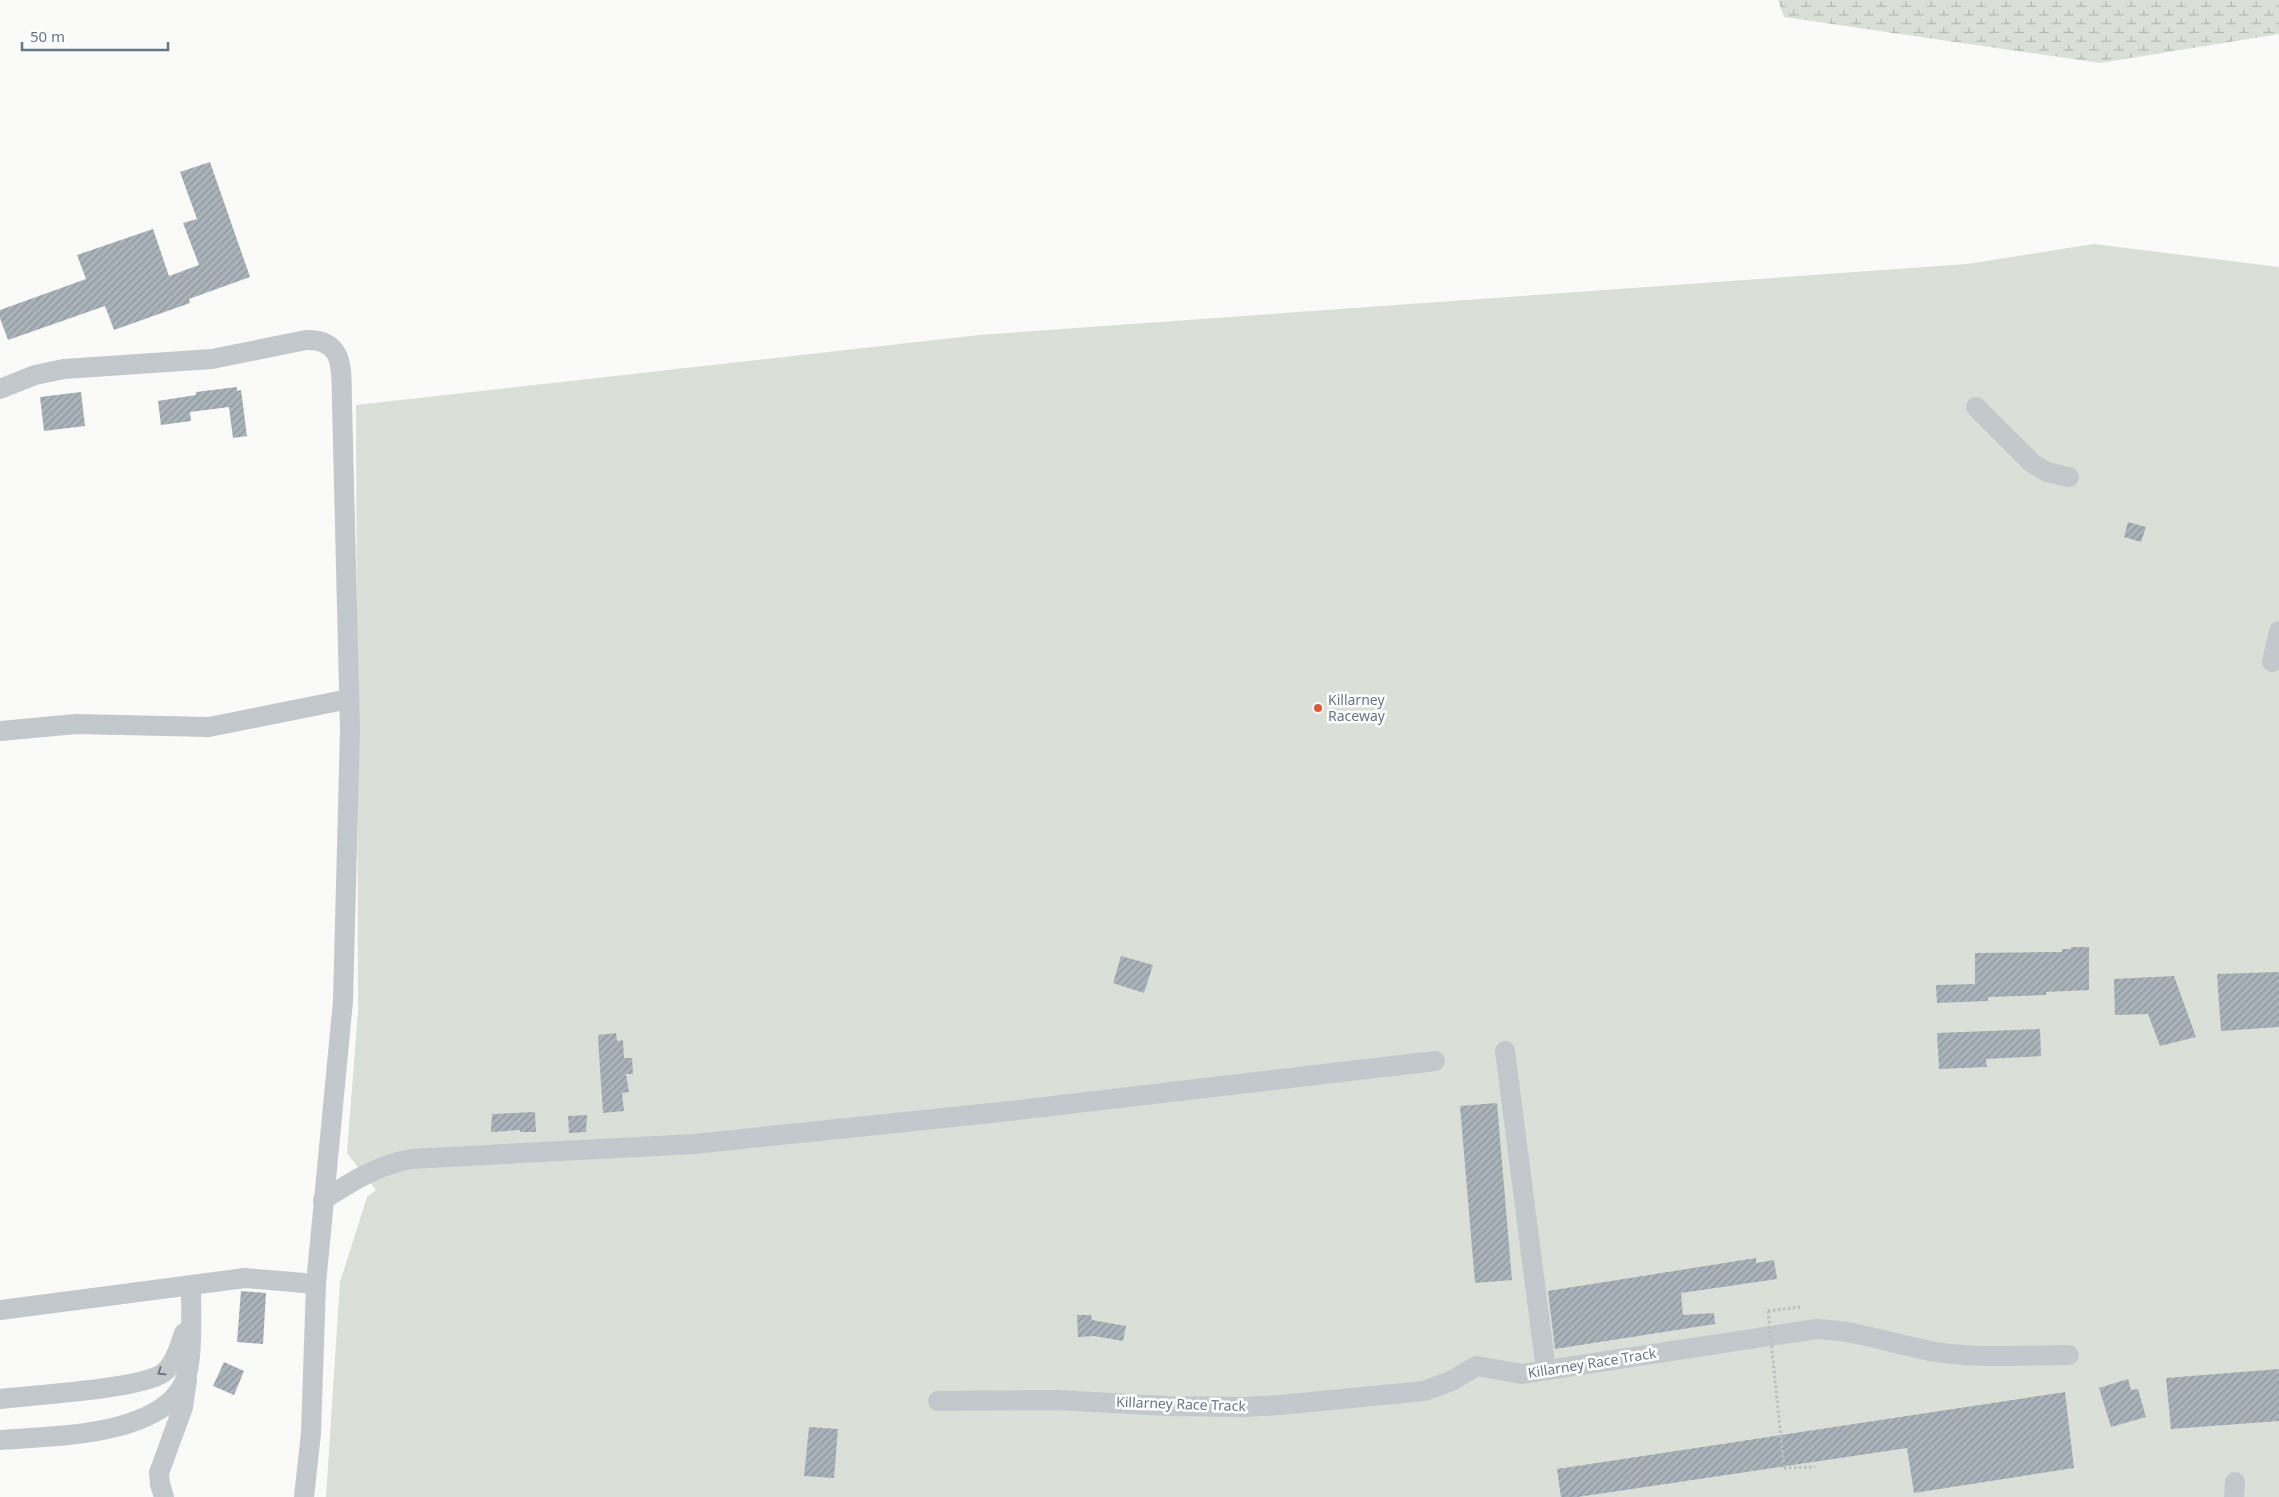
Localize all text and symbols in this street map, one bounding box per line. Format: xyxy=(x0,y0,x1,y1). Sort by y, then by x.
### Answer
scale bar xyxy=(22,20,169,52)
text: 50 m xyxy=(30,26,65,46)
place label: Killarney Raceway xyxy=(1328,690,1386,725)
marker: Killarney Raceway xyxy=(1312,702,1324,714)
street label: Killarney Race Track xyxy=(1526,1343,1658,1382)
one-way arrow xyxy=(157,1366,167,1375)
street label: Killarney Race Track xyxy=(1116,1392,1247,1415)

